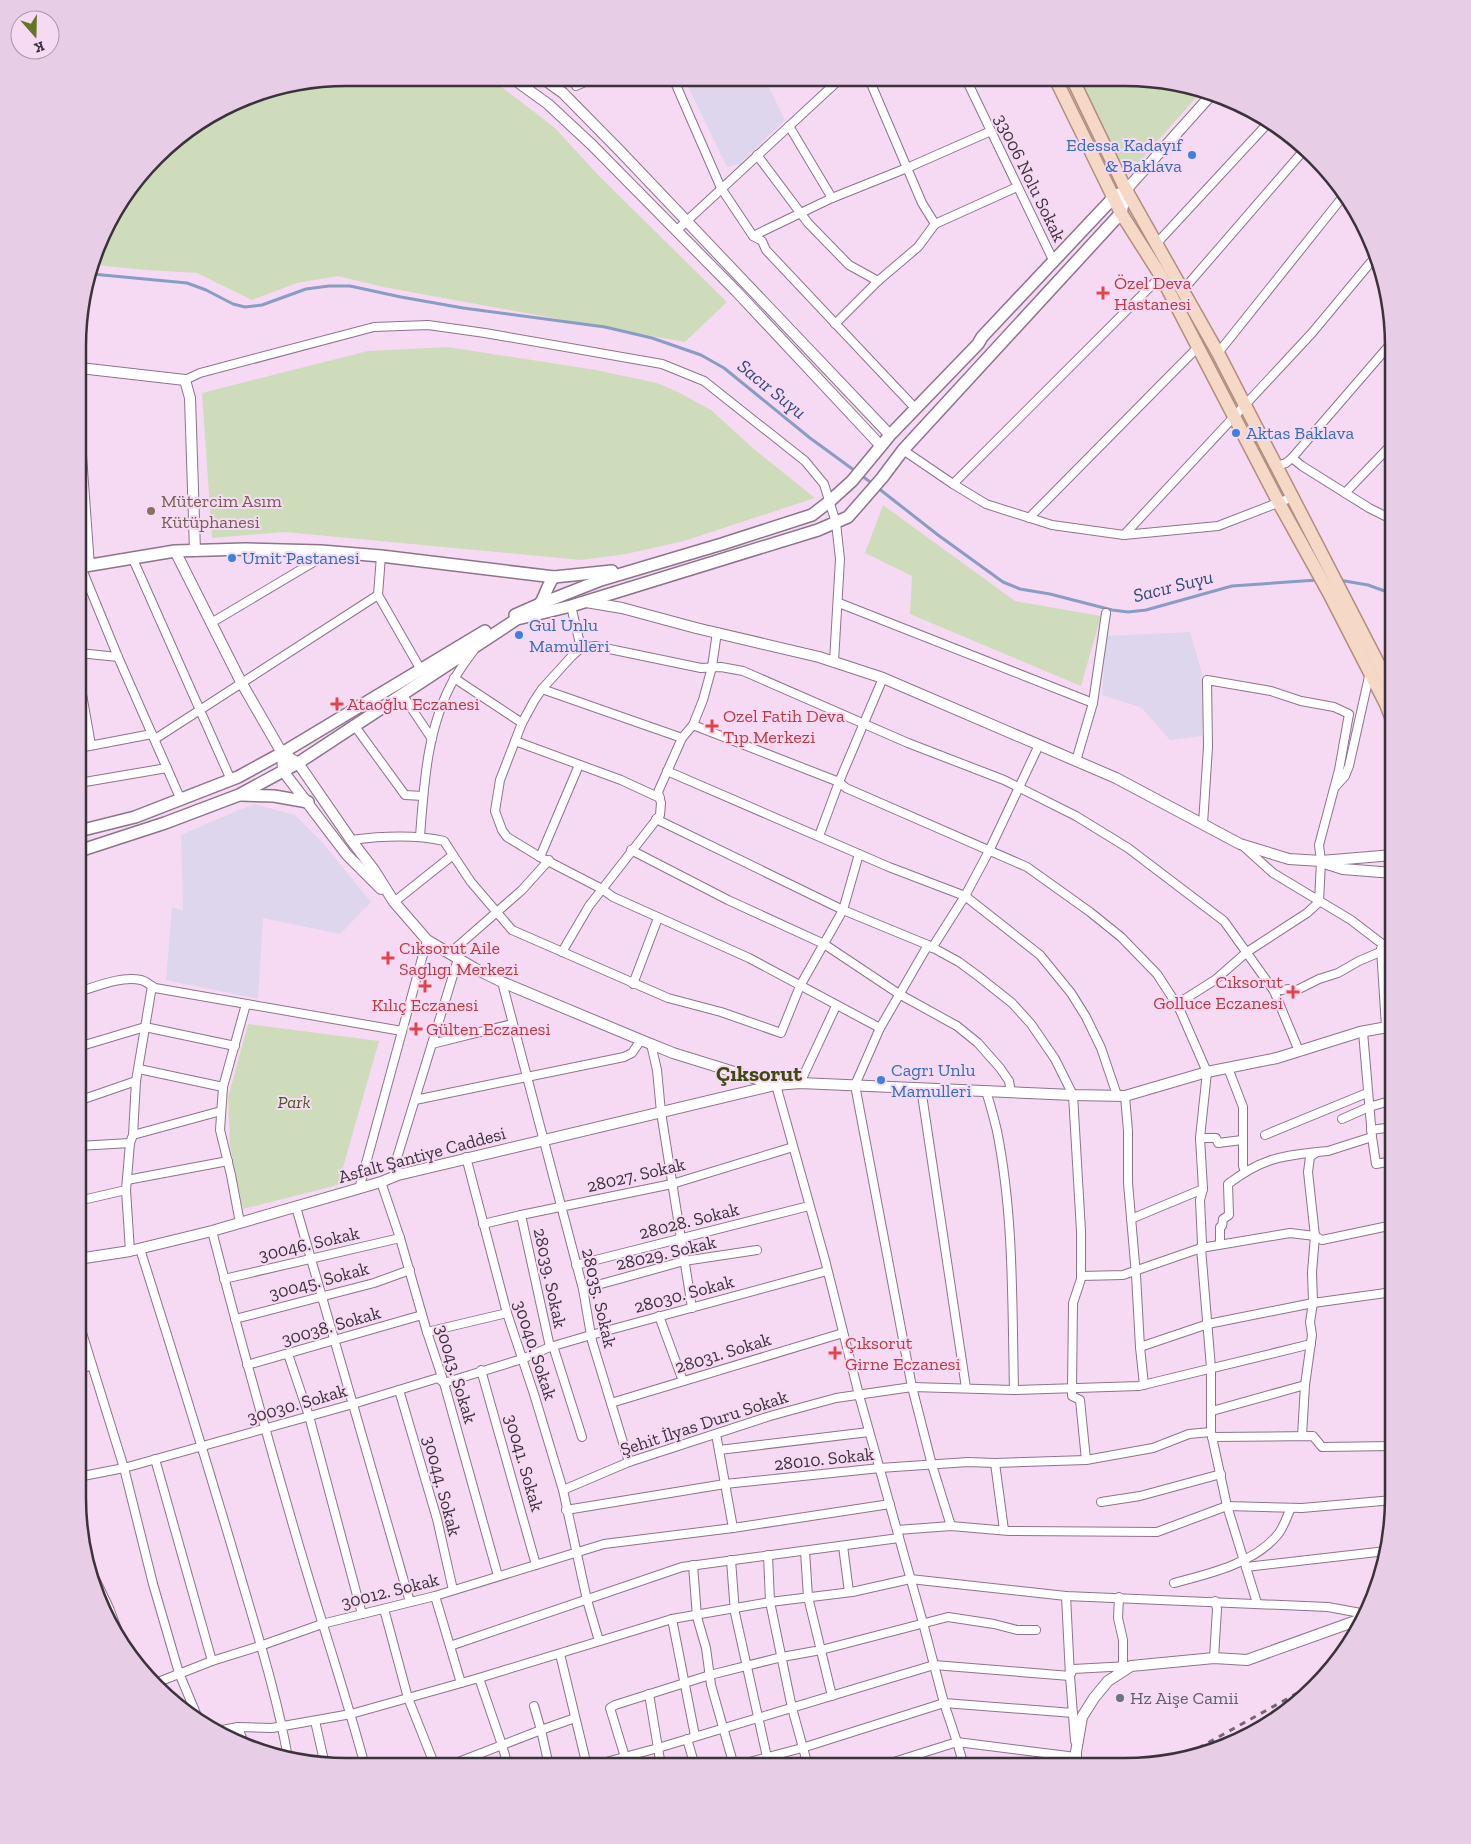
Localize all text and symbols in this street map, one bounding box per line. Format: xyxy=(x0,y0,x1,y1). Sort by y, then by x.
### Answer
north arrow xyxy=(10,10,60,60)
text: K xyxy=(31,37,47,57)
street label: 33006 Nolu Sokak xyxy=(990,111,1071,246)
place label: Edessa Kadayıf & Baklava xyxy=(1066,134,1183,177)
marker: Edessa Kadayıf & Baklava xyxy=(1186,149,1198,161)
place label: Özel Deva Hastanesi xyxy=(1114,272,1192,315)
marker: Özel Deva Hastanesi xyxy=(1096,286,1110,300)
water label: Sacır Suyu xyxy=(733,354,811,424)
place label: Aktas Baklava xyxy=(1246,422,1355,444)
marker: Aktas Baklava xyxy=(1230,427,1242,439)
place label: Mütercim Asım Kütüphanesi xyxy=(161,490,282,533)
marker: Mütercim Asım Kütüphanesi xyxy=(145,505,157,517)
place label: Umit Pastanesi xyxy=(242,547,360,569)
marker: Umit Pastanesi xyxy=(226,552,238,564)
water label: Sacır Suyu xyxy=(1131,565,1216,607)
place label: Gul Unlu Mamulleri xyxy=(529,614,610,657)
marker: Gul Unlu Mamulleri xyxy=(513,629,525,641)
place label: Ataoğlu Eczanesi xyxy=(347,693,480,715)
marker: Ataoğlu Eczanesi xyxy=(331,698,343,710)
place label: Ozel Fatih Deva Tıp Merkezi xyxy=(723,705,845,748)
marker: Ozel Fatih Deva Tıp Merkezi xyxy=(705,719,719,733)
place label: Cıksorut Aile Saglıgı Merkezi xyxy=(399,937,518,980)
marker: Cıksorut Aile Saglıgı Merkezi xyxy=(381,951,395,965)
place label: Cıksorut Golluce Eczanesi xyxy=(1153,971,1283,1014)
marker: Kılıç Eczanesi xyxy=(419,980,431,992)
marker: Cıksorut Golluce Eczanesi xyxy=(1287,986,1299,998)
place label: Kılıç Eczanesi xyxy=(372,994,478,1016)
place label: Gülten Eczanesi xyxy=(426,1018,551,1040)
marker: Gülten Eczanesi xyxy=(410,1023,422,1035)
place label: Cagrı Unlu Mamulleri xyxy=(891,1059,976,1102)
district label: Çıksorut xyxy=(716,1060,802,1087)
marker: Cagrı Unlu Mamulleri xyxy=(875,1074,887,1086)
park label: Park xyxy=(277,1091,311,1113)
street label: Asfalt Şantiye Caddesi xyxy=(336,1122,508,1188)
street label: 28027. Sokak xyxy=(585,1153,688,1197)
street label: 28028. Sokak xyxy=(637,1198,742,1244)
street label: 30046. Sokak xyxy=(257,1222,362,1266)
street label: 28039. Sokak xyxy=(529,1226,571,1331)
street label: 28029. Sokak xyxy=(614,1231,719,1275)
street label: 28035. Sokak xyxy=(577,1246,621,1351)
street label: 30045. Sokak xyxy=(267,1257,372,1305)
street label: 28030. Sokak xyxy=(632,1270,737,1318)
street label: 30040. Sokak xyxy=(509,1297,562,1403)
street label: 30038. Sokak xyxy=(279,1301,384,1351)
street label: 30043. Sokak xyxy=(431,1322,482,1427)
street label: 28031. Sokak xyxy=(672,1328,774,1378)
place label: Çıksorut Girne Eczanesi xyxy=(845,1332,961,1375)
marker: Çıksorut Girne Eczanesi xyxy=(829,1347,841,1359)
street label: 30030. Sokak xyxy=(245,1379,350,1429)
street label: Şehit İlyas Duru Sokak xyxy=(617,1385,791,1460)
street label: 30041. Sokak xyxy=(500,1412,549,1515)
street label: 30044. Sokak xyxy=(418,1433,466,1539)
street label: 28010. Sokak xyxy=(773,1443,876,1475)
street label: 30012. Sokak xyxy=(339,1568,442,1614)
place label: Hz Aişe Camii xyxy=(1130,1687,1238,1709)
marker: Hz Aişe Camii xyxy=(1114,1692,1126,1704)

